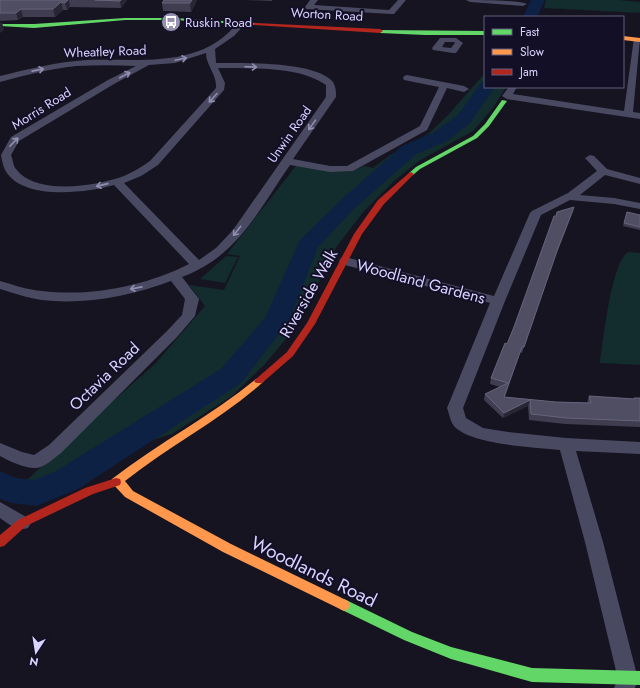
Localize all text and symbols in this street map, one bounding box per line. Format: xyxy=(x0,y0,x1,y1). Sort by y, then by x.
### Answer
street label: Worton Road xyxy=(290,3,364,26)
bus stop icon: Ruskin Road xyxy=(160,11,182,33)
place label: Ruskin Road xyxy=(185,13,252,32)
legend xyxy=(484,16,624,88)
text: Fast xyxy=(520,23,539,41)
street label: Wheatley Road xyxy=(63,41,147,62)
text: Slow xyxy=(520,43,545,61)
one-way arrow xyxy=(174,55,187,63)
one-way arrow xyxy=(244,63,257,71)
text: Jam xyxy=(518,63,538,81)
one-way arrow xyxy=(31,65,44,73)
one-way arrow xyxy=(119,70,131,78)
street label: Morris Road xyxy=(8,83,75,134)
one-way arrow xyxy=(208,93,217,103)
street label: Unwin Road xyxy=(263,102,316,167)
one-way arrow xyxy=(308,119,316,130)
one-way arrow xyxy=(9,137,19,147)
one-way arrow xyxy=(96,182,109,190)
one-way arrow xyxy=(233,226,242,237)
street label: Riverside Walk xyxy=(274,244,344,342)
street label: Woodland Gardens xyxy=(354,253,488,310)
one-way arrow xyxy=(130,284,143,292)
street label: Octavia Road xyxy=(64,337,145,416)
street label: Woodlands Road xyxy=(246,529,382,614)
north arrow xyxy=(16,632,56,672)
text: N xyxy=(28,653,40,671)

